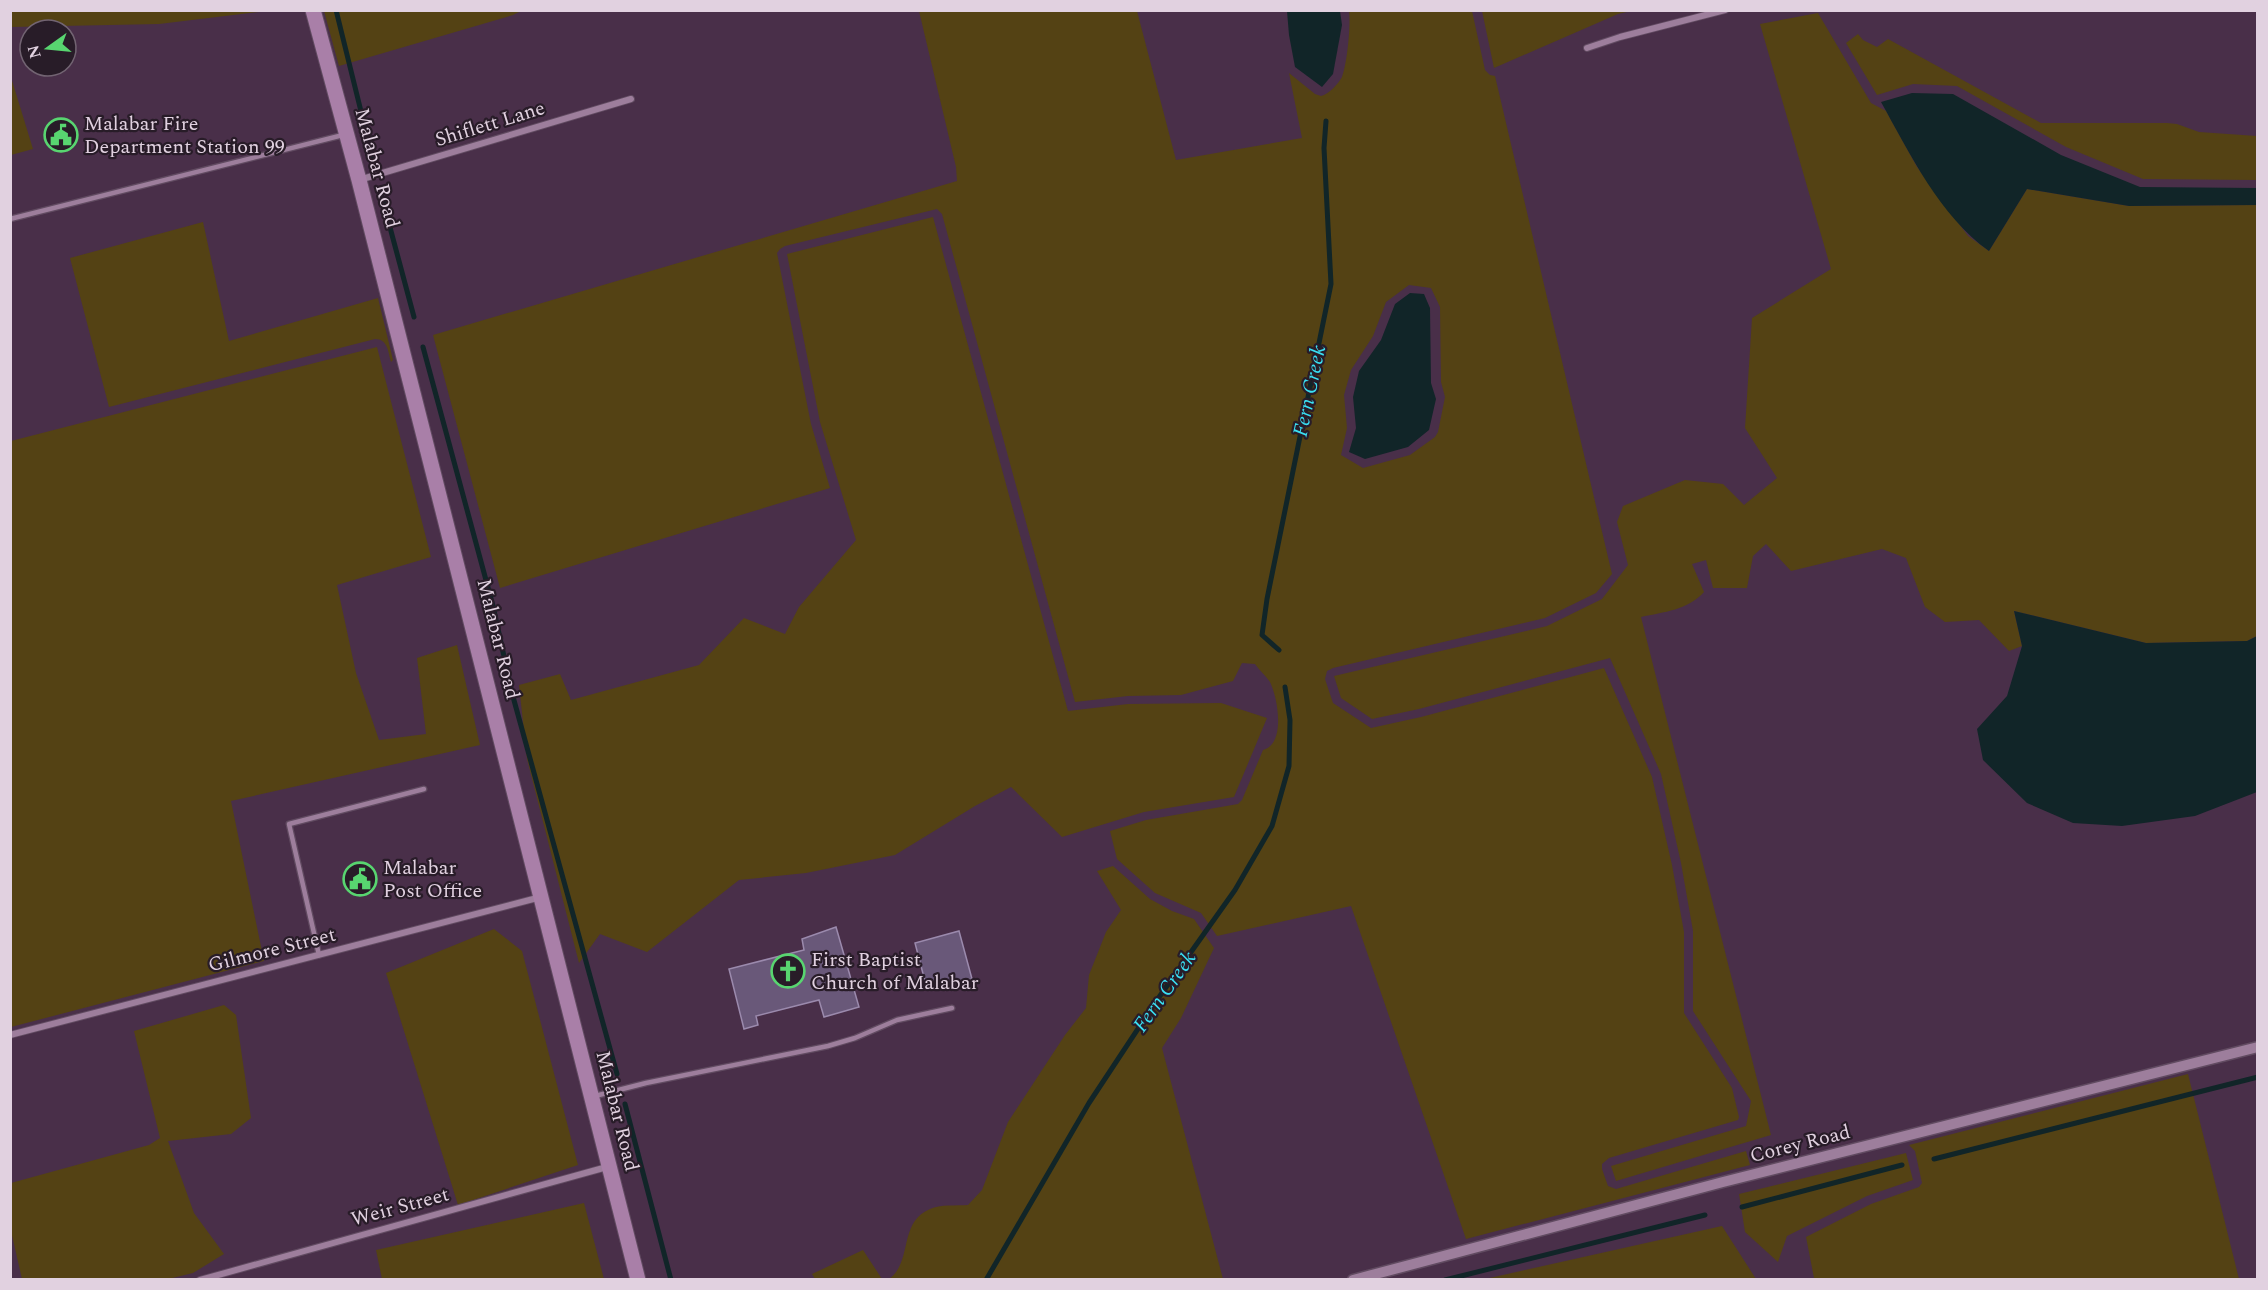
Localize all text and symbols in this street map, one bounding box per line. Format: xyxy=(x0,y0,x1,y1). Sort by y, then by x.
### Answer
north arrow xyxy=(18,18,78,78)
text: N xyxy=(21,42,48,61)
street label: Shiflett Lane xyxy=(431,93,549,155)
street label: Malabar Road xyxy=(347,104,407,232)
place label: Malabar Fire Department Station 99 xyxy=(84,109,285,162)
public building icon: Malabar Fire Department Station 99 xyxy=(43,117,79,153)
water label: Fern Creek xyxy=(1285,342,1335,440)
street label: Malabar Road xyxy=(469,575,527,703)
place label: Malabar Post Office xyxy=(383,853,482,906)
public building icon: Malabar Post Office xyxy=(342,861,378,897)
street label: Gilmore Street xyxy=(205,920,339,980)
place label: First Baptist Church of Malabar xyxy=(811,945,979,998)
water label: Fern Creek xyxy=(1125,945,1205,1039)
church icon: First Baptist Church of Malabar xyxy=(770,953,806,989)
street label: Malabar Road xyxy=(588,1047,646,1175)
street label: Corey Road xyxy=(1747,1117,1853,1171)
street label: Weir Street xyxy=(348,1179,452,1235)

